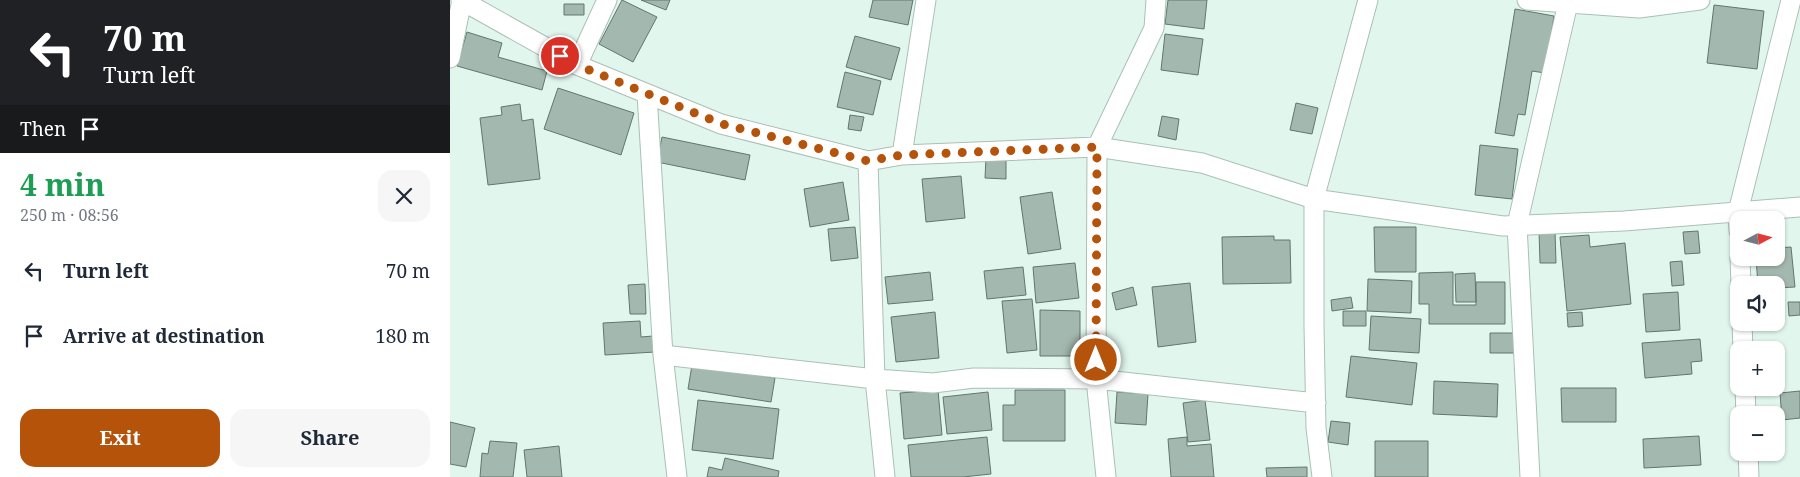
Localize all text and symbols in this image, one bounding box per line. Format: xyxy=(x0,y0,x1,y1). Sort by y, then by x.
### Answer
text: 70 m xyxy=(103,14,186,61)
icon: left xyxy=(20,20,85,85)
pin xyxy=(539,35,581,77)
icon: arrive xyxy=(546,42,574,70)
text: Turn left xyxy=(103,59,195,89)
icon: arrive xyxy=(76,115,104,143)
text: Then xyxy=(20,116,66,142)
text: 4 min xyxy=(20,164,105,205)
button: close xyxy=(378,170,430,222)
text: 250 m · 08:56 xyxy=(20,204,119,226)
north arrow xyxy=(1730,211,1785,266)
map controls xyxy=(1730,211,1785,461)
icon: left xyxy=(20,257,48,285)
text: Turn left xyxy=(63,258,149,284)
text: 70 m xyxy=(386,258,430,284)
button: sound xyxy=(1730,276,1785,331)
icon: arrive xyxy=(20,322,48,350)
text: Arrive at destination xyxy=(63,323,265,349)
text: 180 m xyxy=(375,323,430,349)
position arrow xyxy=(1069,333,1121,385)
button: + xyxy=(1730,341,1785,396)
button: − xyxy=(1730,406,1785,461)
button: Exit xyxy=(20,409,220,467)
button: Share xyxy=(230,409,430,467)

